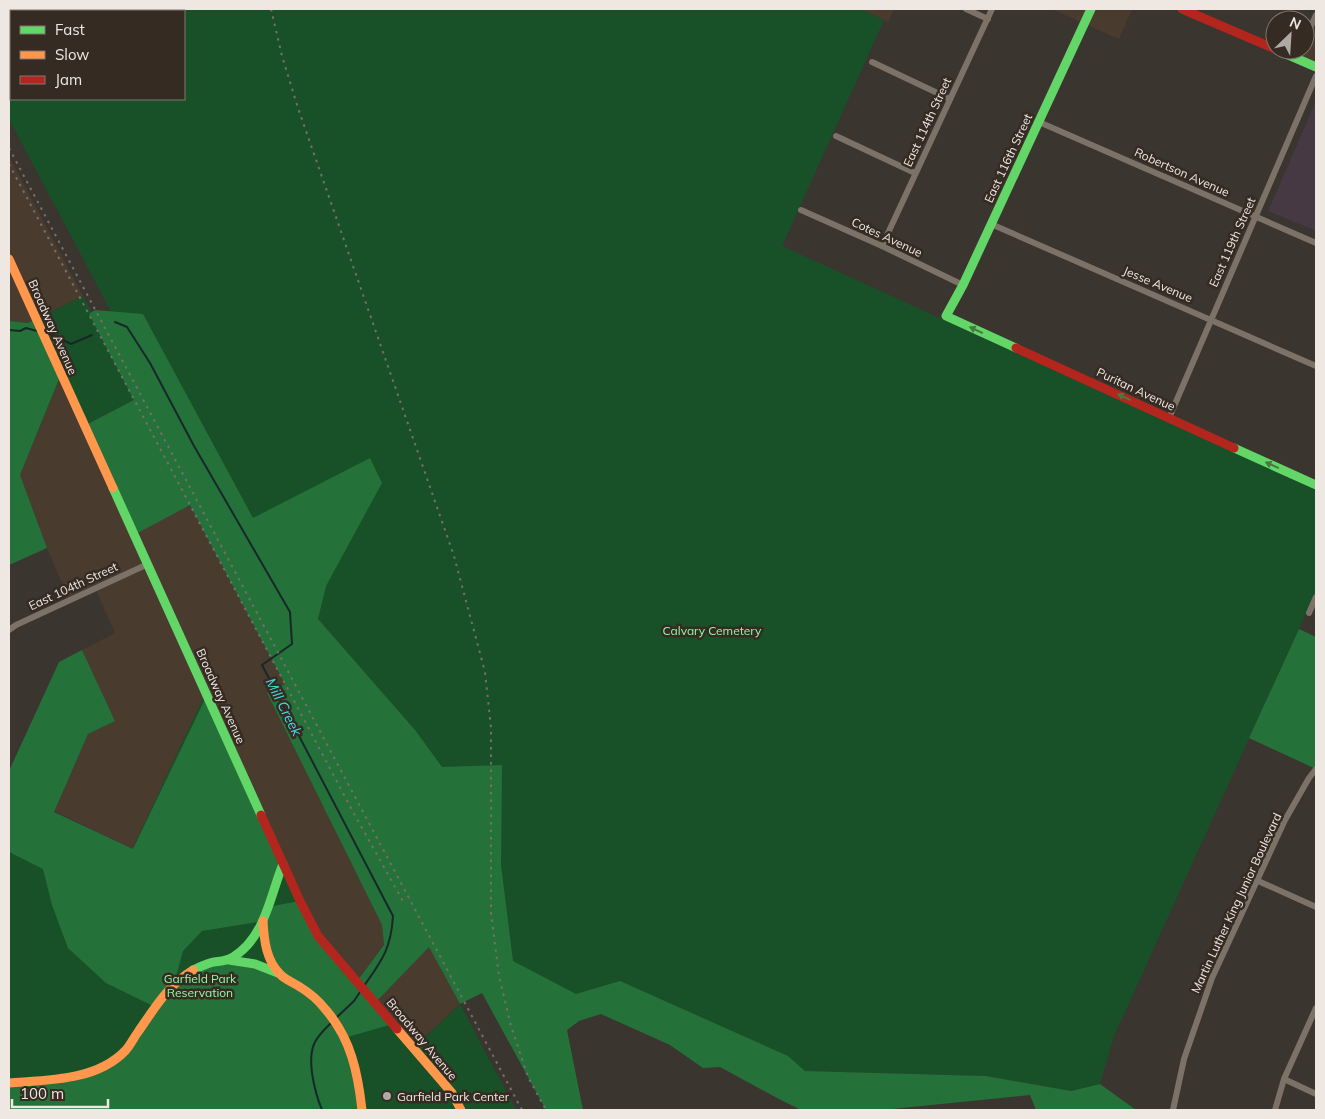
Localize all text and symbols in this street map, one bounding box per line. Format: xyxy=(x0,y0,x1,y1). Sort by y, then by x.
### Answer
legend xyxy=(10,10,185,100)
north arrow xyxy=(1265,10,1315,60)
text: N xyxy=(1287,13,1304,34)
text: Fast xyxy=(55,20,85,39)
text: Slow xyxy=(55,45,89,64)
text: Jam xyxy=(55,70,82,89)
street label: East 114th Street xyxy=(900,75,954,169)
street label: East 116th Street xyxy=(981,111,1035,205)
street label: Robertson Avenue xyxy=(1132,144,1232,200)
street label: East 119th Street xyxy=(1206,195,1258,289)
street label: Cotes Avenue xyxy=(849,214,925,260)
street label: Jesse Avenue xyxy=(1121,263,1195,305)
street label: Broadway Avenue xyxy=(25,277,81,377)
one-way arrow xyxy=(969,326,983,334)
street label: Puritan Avenue xyxy=(1094,364,1178,414)
one-way arrow xyxy=(1117,393,1131,401)
one-way arrow xyxy=(1265,460,1279,468)
street label: East 104th Street xyxy=(26,559,120,613)
park label: Calvary Cemetery xyxy=(663,623,762,638)
street label: Broadway Avenue xyxy=(193,646,249,746)
water label: Mill Creek xyxy=(262,675,307,740)
street label: Martin Luther King Junior Boulevard xyxy=(1188,811,1284,995)
park label: Garfield Park Reservation xyxy=(164,971,237,1000)
street label: Broadway Avenue xyxy=(383,995,461,1083)
scale bar xyxy=(12,1076,109,1108)
text: 100 m xyxy=(20,1084,64,1103)
place label: Garfield Park Center xyxy=(397,1089,510,1104)
marker: Garfield Park Center xyxy=(381,1090,393,1102)

